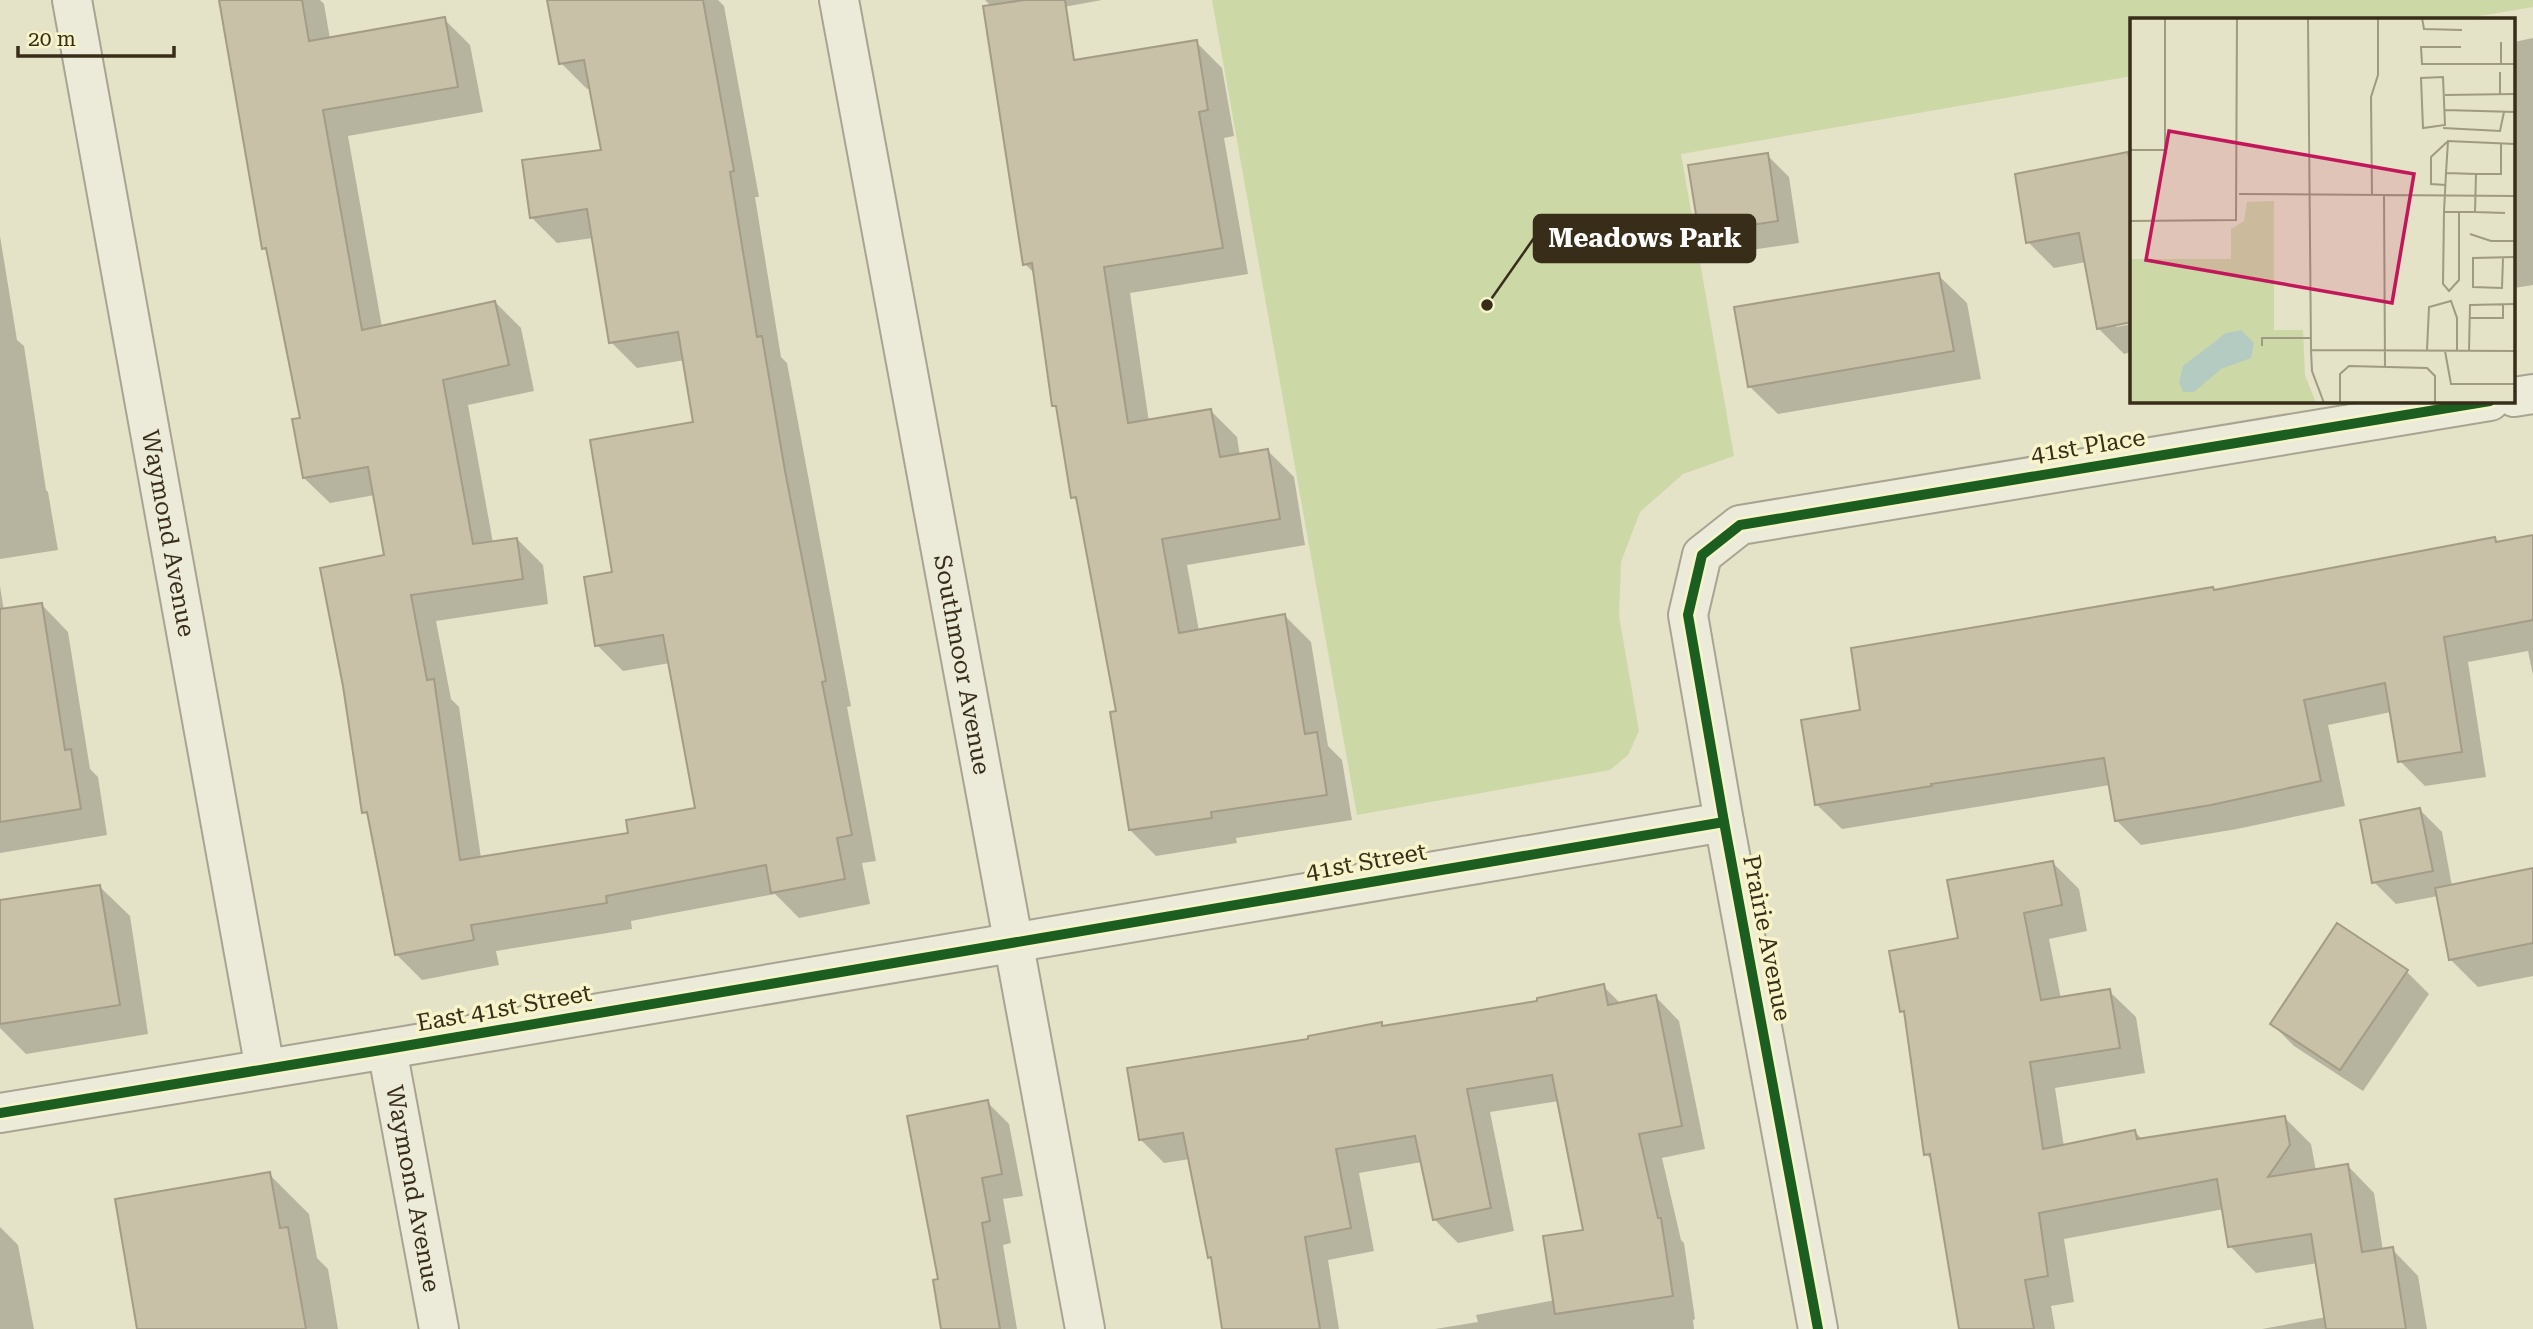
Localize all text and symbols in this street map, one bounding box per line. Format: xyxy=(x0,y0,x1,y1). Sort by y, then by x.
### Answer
scale bar xyxy=(18,14,173,58)
inset map xyxy=(2130,18,2516,402)
text: 20 m xyxy=(28,27,76,51)
callout: Meadows Park xyxy=(1534,215,1755,262)
text: Meadows Park xyxy=(1548,223,1742,253)
street label: 41st Place xyxy=(2029,423,2147,469)
street label: Waymond Avenue xyxy=(136,428,201,639)
street label: Southmoor Avenue xyxy=(928,553,996,777)
street label: 41st Street xyxy=(1303,838,1429,886)
street label: Prairie Avenue xyxy=(1737,853,1797,1023)
street label: East 41st Street xyxy=(414,979,594,1037)
street label: Waymond Avenue xyxy=(380,1083,446,1294)

